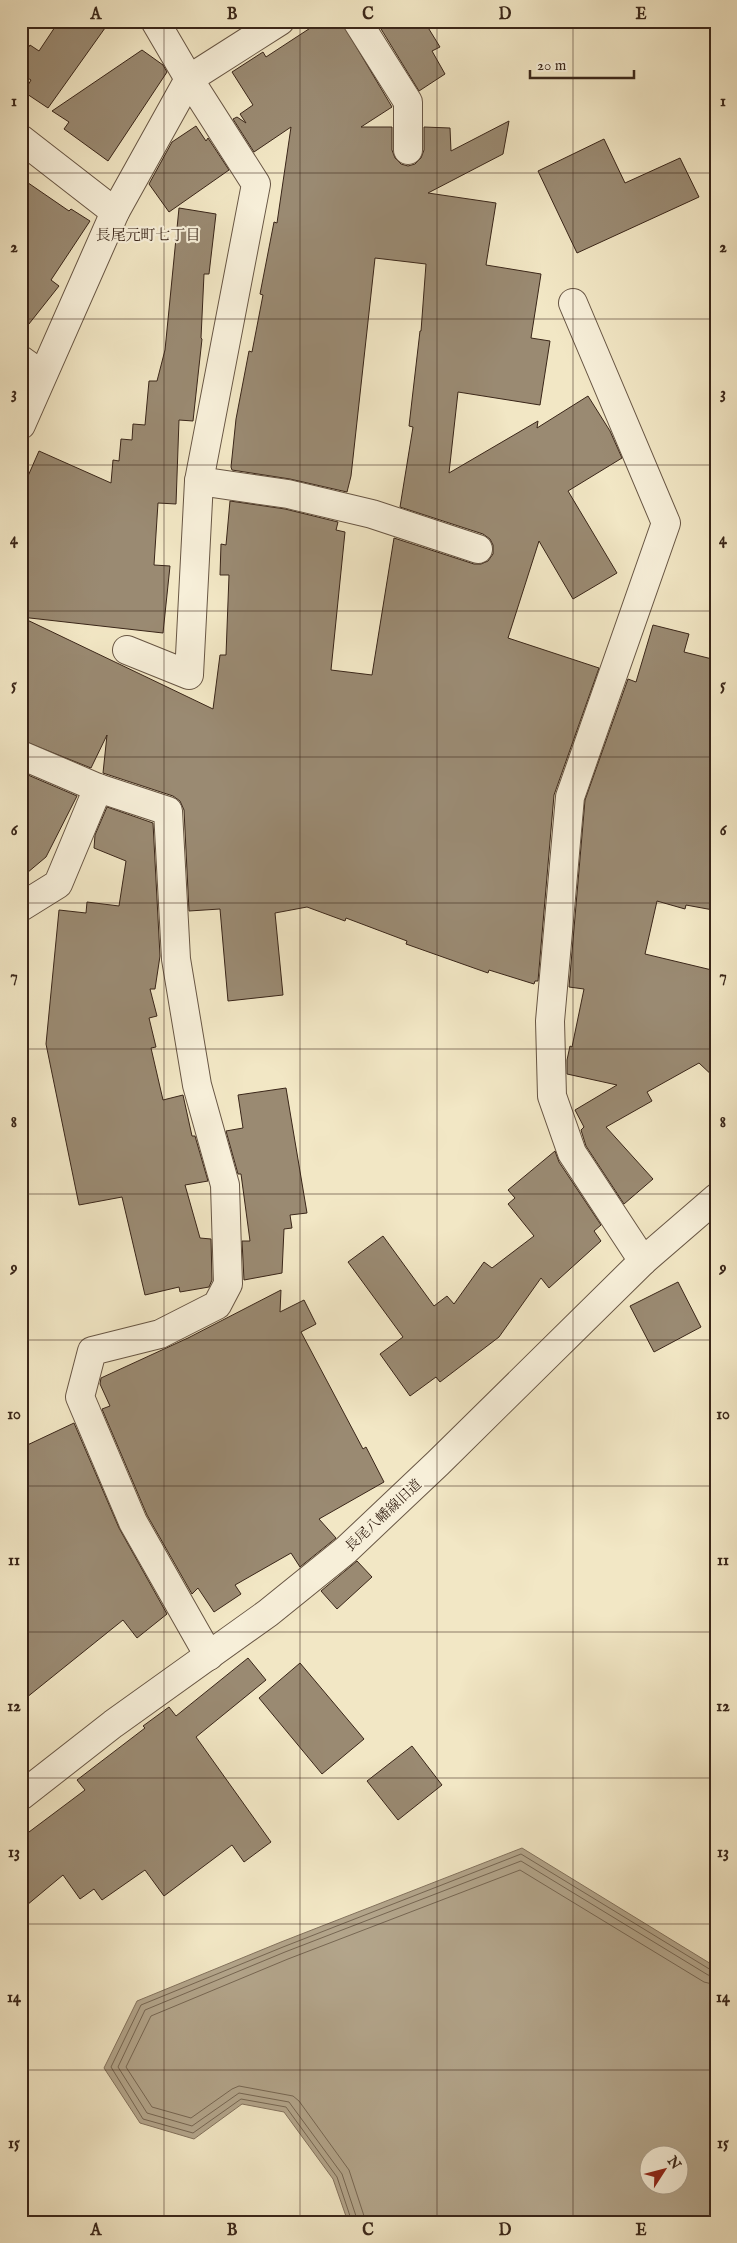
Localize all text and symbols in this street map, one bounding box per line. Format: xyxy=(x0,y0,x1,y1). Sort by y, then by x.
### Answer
text: A xyxy=(90,5,103,25)
text: B xyxy=(227,5,238,25)
text: C xyxy=(362,5,374,25)
text: D xyxy=(499,5,512,25)
text: E xyxy=(635,5,647,25)
scale bar xyxy=(530,48,633,80)
text: 20 m xyxy=(537,56,567,75)
text: 1 xyxy=(11,92,17,112)
text: 1 xyxy=(720,92,726,112)
district label: 長尾元町七丁目 xyxy=(95,226,201,245)
text: 2 xyxy=(10,238,18,258)
text: 2 xyxy=(719,238,727,258)
text: 3 xyxy=(11,384,17,404)
text: 3 xyxy=(720,384,726,404)
text: 4 xyxy=(10,530,19,550)
text: 4 xyxy=(719,530,728,550)
text: 5 xyxy=(11,676,17,696)
text: 5 xyxy=(720,676,726,696)
text: 6 xyxy=(11,821,19,841)
text: 6 xyxy=(720,821,728,841)
text: 7 xyxy=(10,967,18,987)
text: 7 xyxy=(719,967,727,987)
text: 8 xyxy=(11,1113,17,1133)
text: 8 xyxy=(720,1113,726,1133)
text: 9 xyxy=(10,1259,18,1279)
text: 9 xyxy=(719,1259,727,1279)
text: 10 xyxy=(7,1405,21,1425)
text: 10 xyxy=(716,1405,730,1425)
street label: 長尾八幡線旧道 xyxy=(342,1476,426,1556)
text: 11 xyxy=(8,1551,20,1571)
text: 11 xyxy=(717,1551,729,1571)
text: 12 xyxy=(7,1697,21,1717)
text: 12 xyxy=(716,1697,730,1717)
text: 13 xyxy=(8,1843,20,1863)
text: 13 xyxy=(717,1843,729,1863)
text: 14 xyxy=(7,1988,22,2008)
text: 14 xyxy=(716,1988,731,2008)
text: 15 xyxy=(8,2134,20,2154)
text: 15 xyxy=(717,2134,729,2154)
north arrow xyxy=(640,2146,690,2196)
text: N xyxy=(662,2152,685,2173)
text: A xyxy=(90,2221,103,2241)
text: B xyxy=(227,2221,238,2241)
text: C xyxy=(362,2221,374,2241)
text: D xyxy=(499,2221,512,2241)
text: E xyxy=(635,2221,647,2241)

